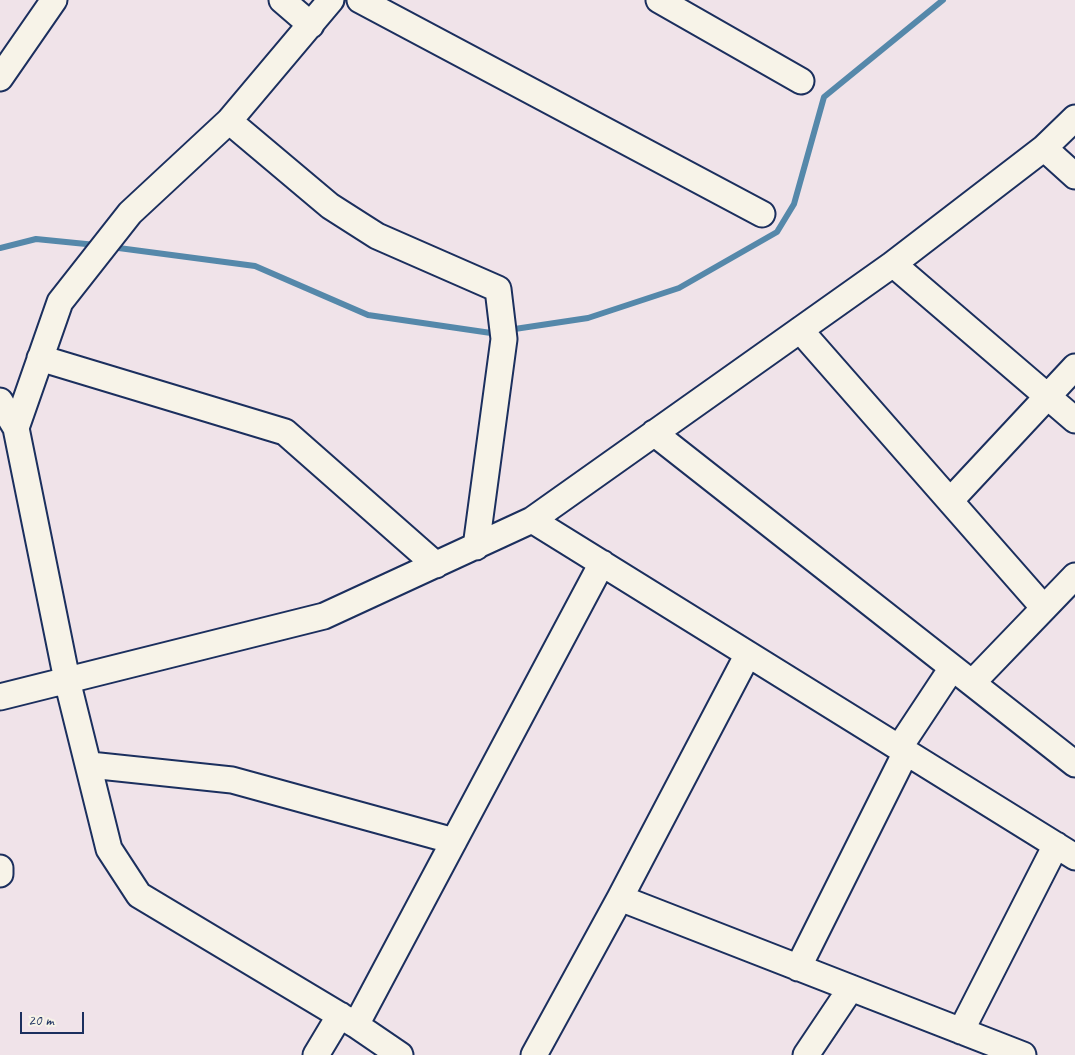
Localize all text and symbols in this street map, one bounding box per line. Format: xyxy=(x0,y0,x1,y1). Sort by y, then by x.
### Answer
scale bar xyxy=(22,1002,86,1034)
text: 20 m xyxy=(28,1011,54,1030)

